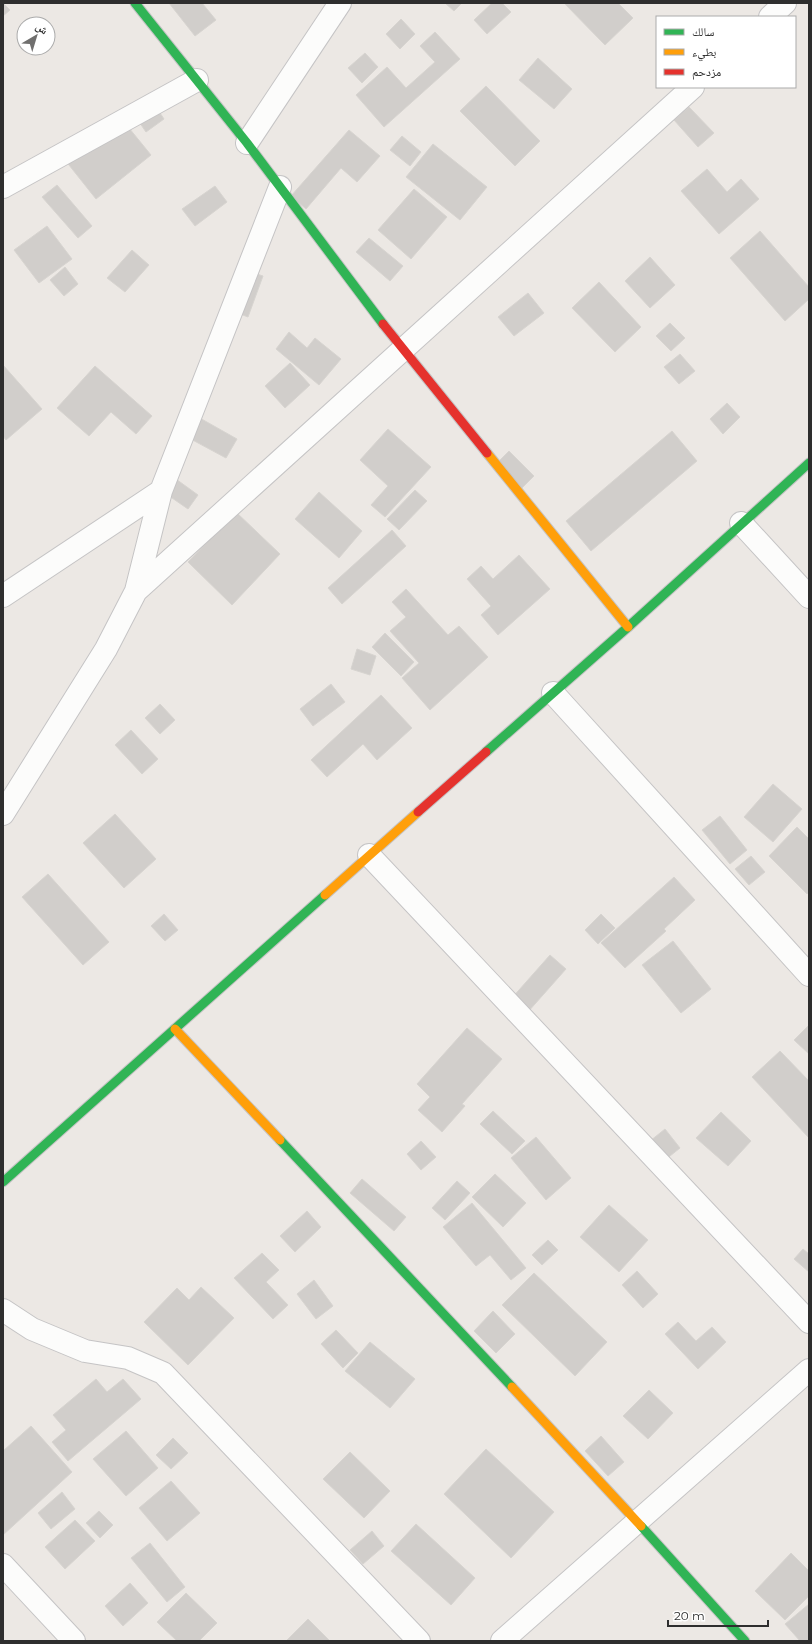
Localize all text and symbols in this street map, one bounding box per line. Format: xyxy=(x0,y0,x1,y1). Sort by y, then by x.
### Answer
north arrow xyxy=(16,16,56,56)
legend xyxy=(656,16,796,88)
text: ش xyxy=(33,19,51,38)
text: سالك xyxy=(692,24,714,39)
text: بطيء xyxy=(692,44,716,62)
text: مزدحم xyxy=(692,64,721,80)
scale bar xyxy=(668,1602,768,1628)
text: 20 m xyxy=(674,1608,705,1623)

